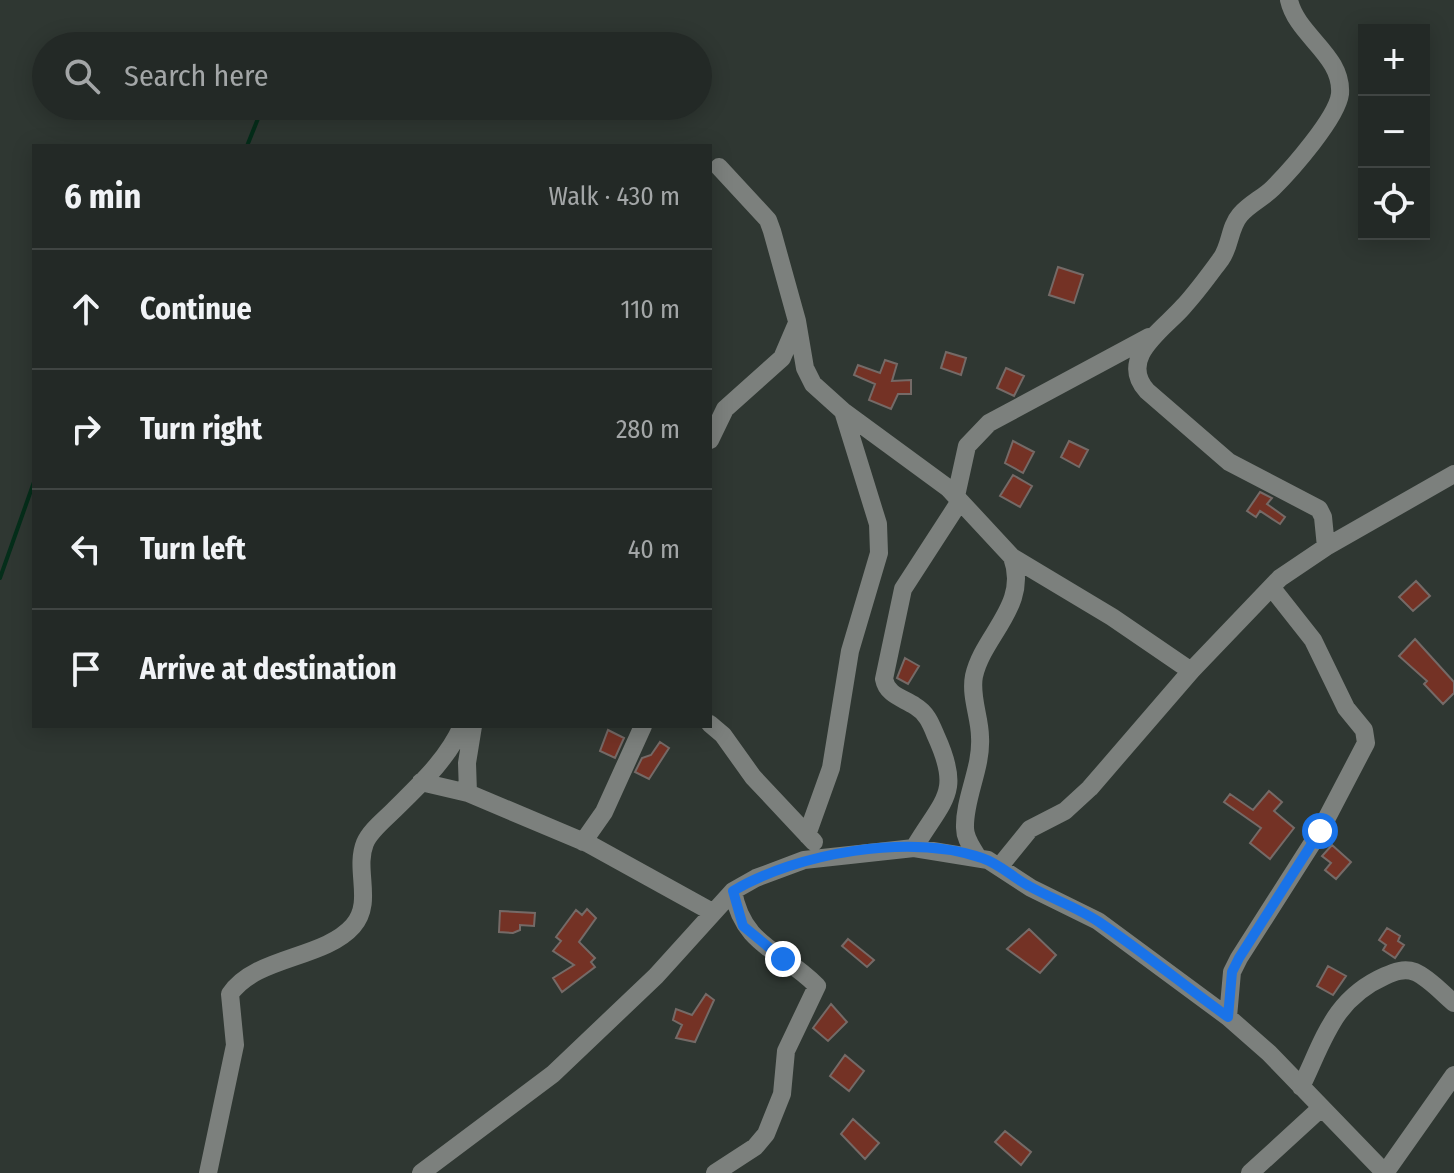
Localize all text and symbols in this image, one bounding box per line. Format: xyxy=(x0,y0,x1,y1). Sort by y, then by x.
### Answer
map controls xyxy=(1358,24,1430,240)
button: + xyxy=(1358,24,1430,96)
search box xyxy=(32,32,712,120)
icon: search xyxy=(60,54,104,98)
text: Search here xyxy=(124,58,269,94)
button: − xyxy=(1358,96,1430,168)
button: locate xyxy=(1358,168,1430,240)
text: 6 min xyxy=(64,176,141,217)
text: Walk · 430 m xyxy=(549,181,680,212)
icon: ahead xyxy=(64,287,108,331)
text: Continue xyxy=(140,291,252,327)
text: 110 m xyxy=(620,294,680,325)
icon: right xyxy=(64,407,108,451)
text: Turn right xyxy=(140,411,262,447)
text: 280 m xyxy=(616,414,680,445)
icon: left xyxy=(64,527,108,571)
text: Turn left xyxy=(140,531,246,567)
text: 40 m xyxy=(628,534,680,565)
icon: arrive xyxy=(64,647,108,691)
text: Arrive at destination xyxy=(140,651,397,687)
route start xyxy=(1302,813,1338,849)
route end xyxy=(765,941,801,977)

